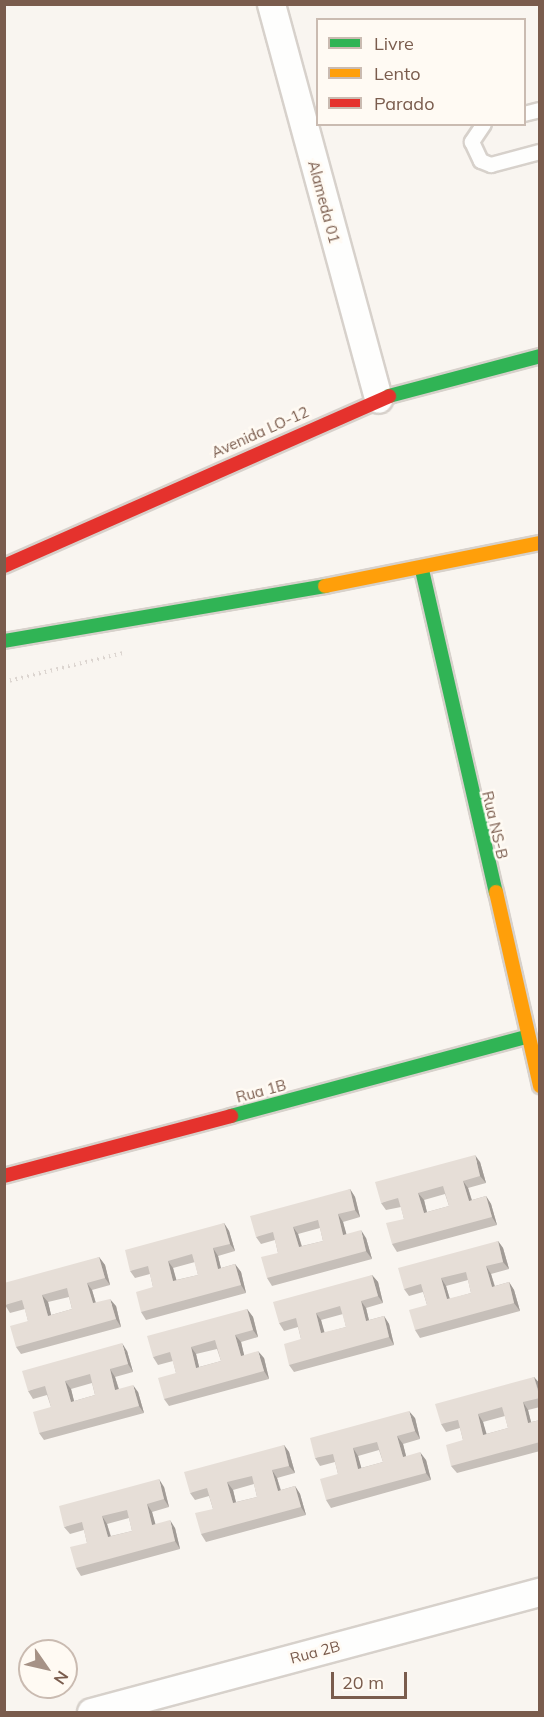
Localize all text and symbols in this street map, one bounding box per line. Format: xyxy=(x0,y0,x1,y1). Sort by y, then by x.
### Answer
legend xyxy=(316,18,526,126)
text: Livre xyxy=(374,32,414,55)
text: Lento xyxy=(374,62,421,85)
text: Parado xyxy=(374,92,434,115)
street label: Alameda 01 xyxy=(304,159,344,245)
street label: Avenida LO-12 xyxy=(209,403,311,461)
street label: Rua NS-B xyxy=(478,789,512,861)
street label: Rua 1B xyxy=(234,1076,288,1106)
street label: Rua 2B xyxy=(288,1637,342,1667)
north arrow xyxy=(18,1639,78,1699)
scale bar xyxy=(334,1660,410,1698)
text: N xyxy=(50,1667,73,1689)
text: 20 m xyxy=(342,1671,384,1694)

